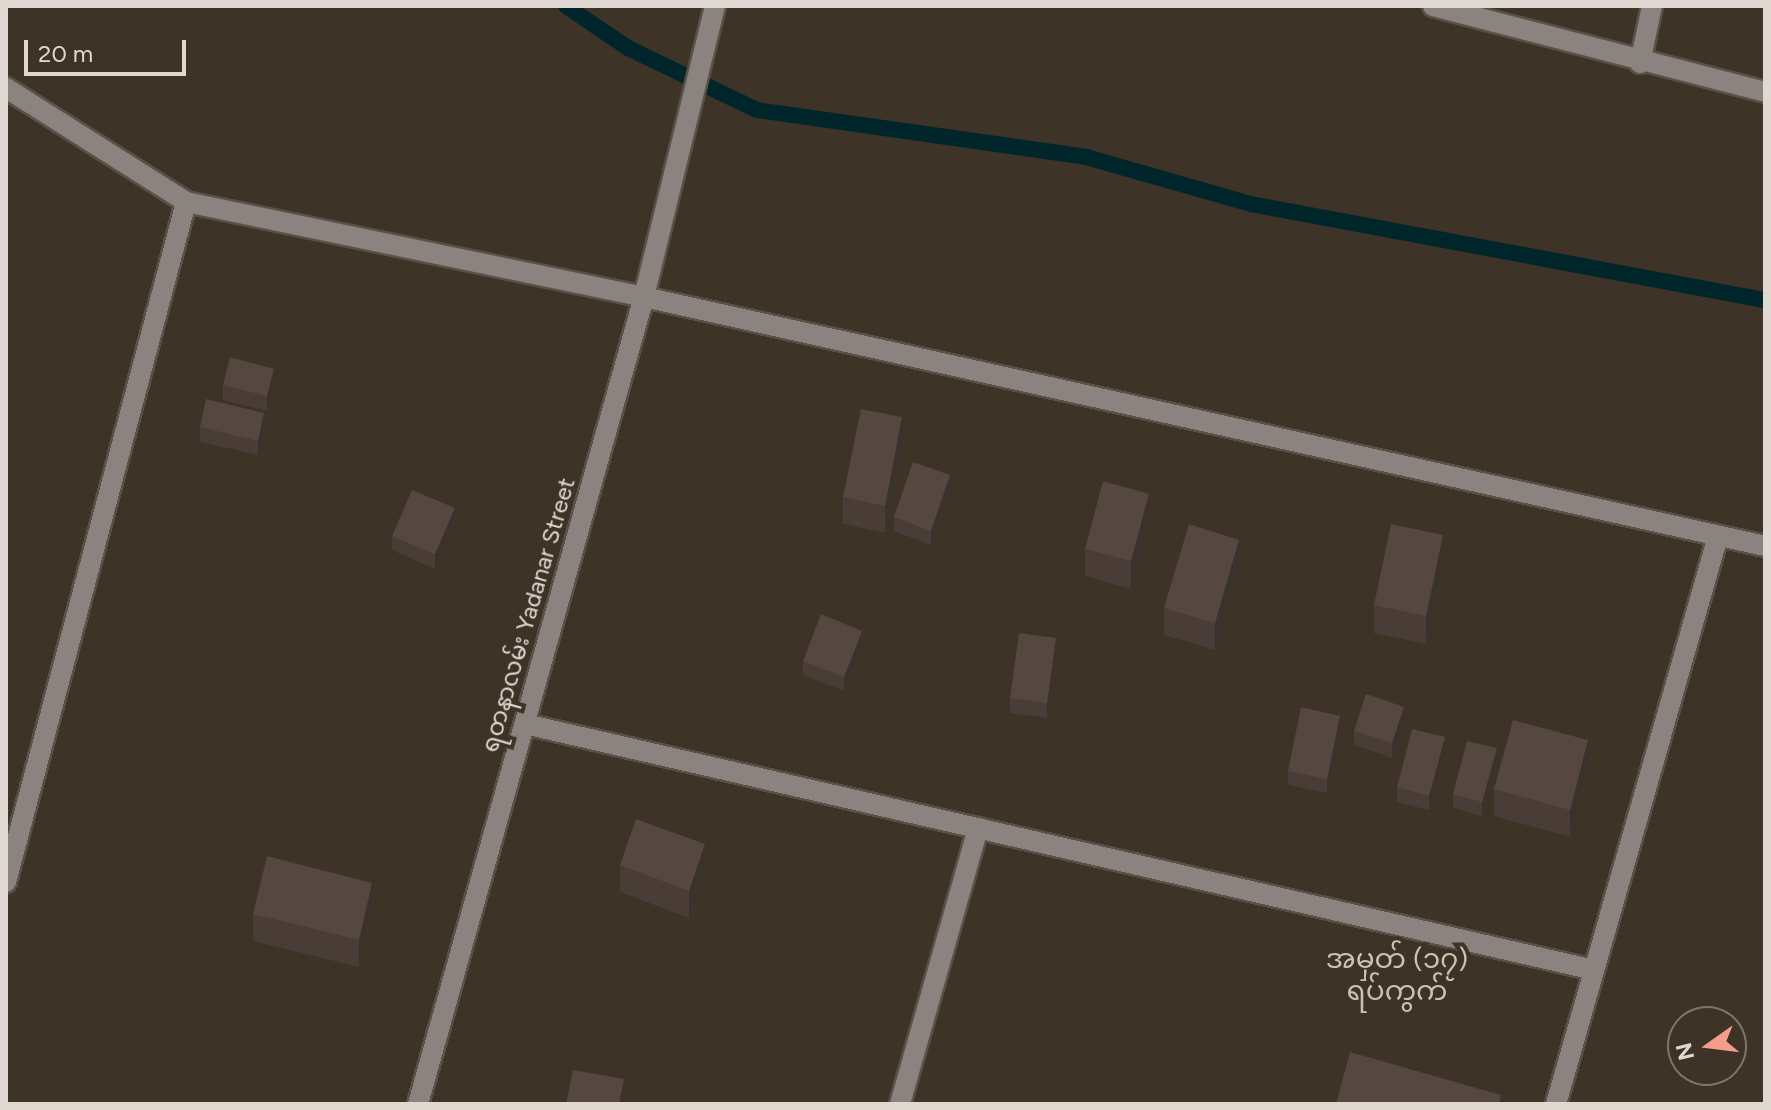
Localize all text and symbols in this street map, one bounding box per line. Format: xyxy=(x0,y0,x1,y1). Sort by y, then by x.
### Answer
scale bar xyxy=(28,24,190,74)
text: 20 m xyxy=(38,39,93,68)
street label: ရတနာလမ်း Yadanar Street xyxy=(475,475,581,755)
district label: အမှတ် (၁၇) ရပ်ကွက် xyxy=(1326,941,1468,1007)
north arrow xyxy=(1667,1006,1747,1086)
text: N xyxy=(1670,1040,1700,1063)

